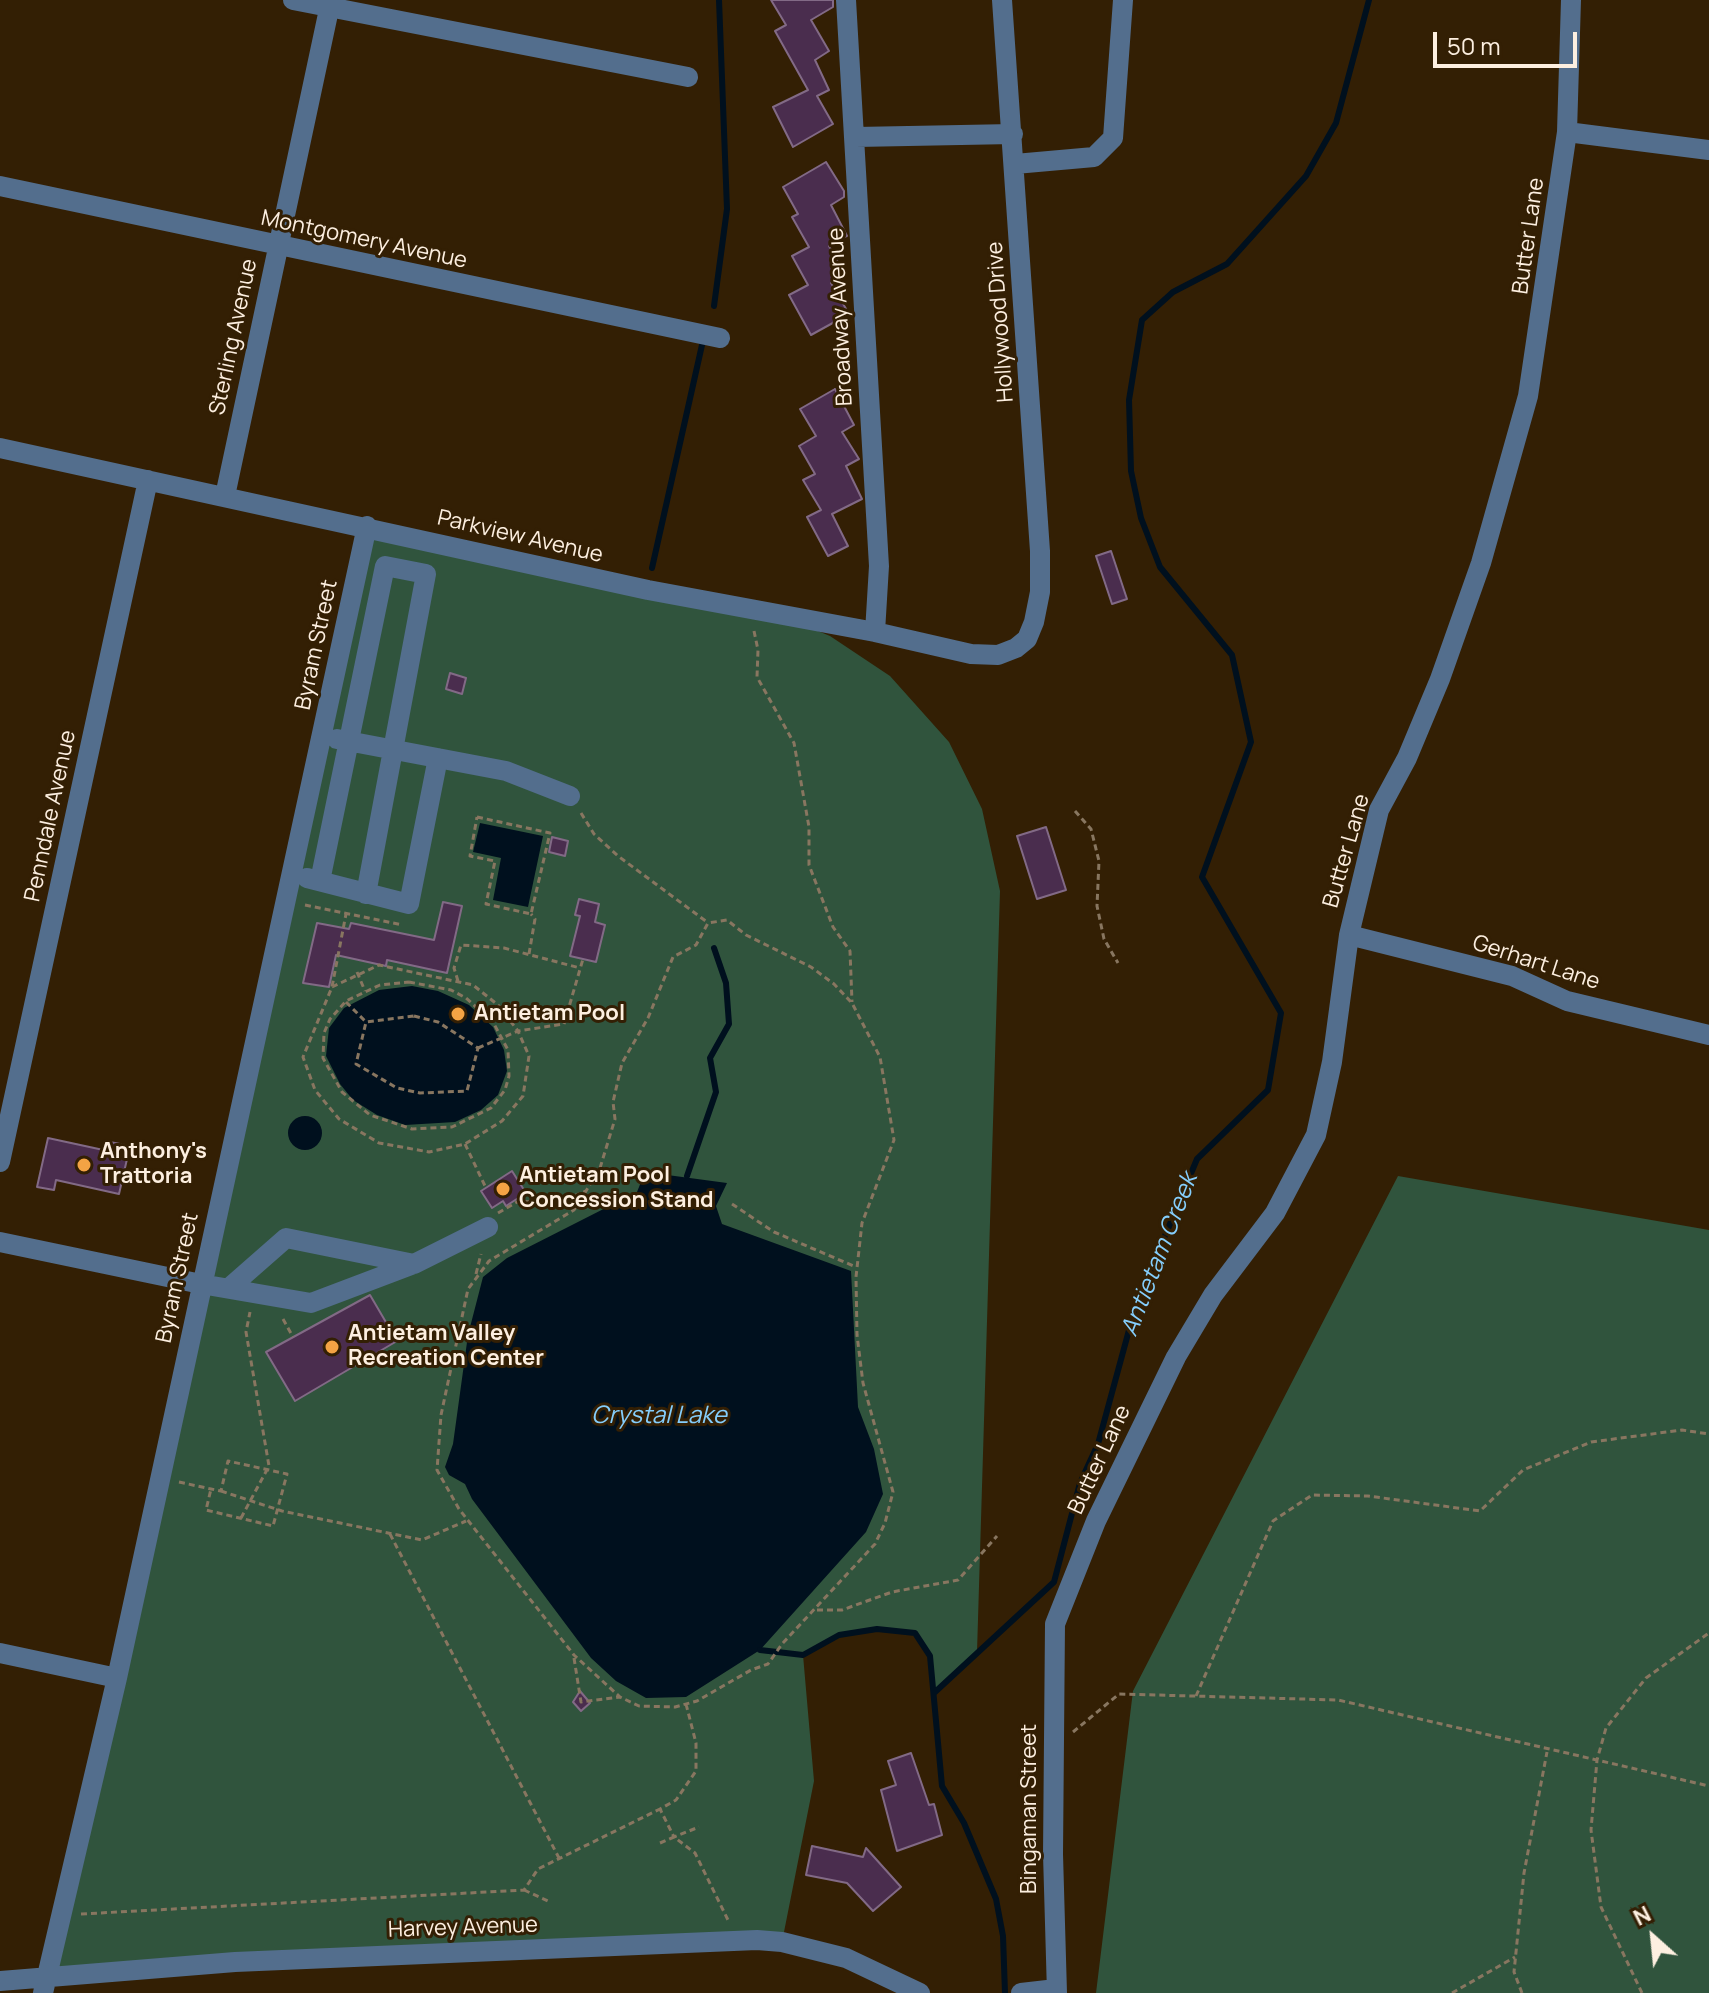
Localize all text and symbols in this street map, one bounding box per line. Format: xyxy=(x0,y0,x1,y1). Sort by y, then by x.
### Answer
scale bar xyxy=(1437,16,1581,66)
text: 50 m xyxy=(1447,29,1501,62)
street label: Butter Lane xyxy=(1508,176,1550,296)
street label: Montgomery Avenue xyxy=(259,205,469,275)
street label: Broadway Avenue xyxy=(823,227,859,407)
street label: Hollywood Drive xyxy=(982,241,1020,403)
street label: Sterling Avenue xyxy=(205,257,263,417)
street label: Parkview Avenue xyxy=(435,505,605,569)
street label: Byram Street xyxy=(290,577,344,713)
street label: Penndale Avenue xyxy=(20,728,82,904)
street label: Butter Lane xyxy=(1318,791,1376,911)
street label: Gerhart Lane xyxy=(1469,930,1603,996)
place label: Antietam Pool xyxy=(474,1001,625,1027)
marker: Antietam Pool xyxy=(449,1005,467,1023)
place label: Anthony's Trattoria xyxy=(100,1139,207,1190)
marker: Anthony's Trattoria xyxy=(75,1156,93,1174)
place label: Antietam Pool Concession Stand xyxy=(519,1163,714,1214)
water label: Antietam Creek xyxy=(1116,1169,1204,1341)
marker: Antietam Pool Concession Stand xyxy=(494,1180,512,1198)
street label: Byram Street xyxy=(151,1210,205,1346)
place label: Antietam Valley Recreation Center xyxy=(348,1321,544,1372)
marker: Antietam Valley Recreation Center xyxy=(323,1338,341,1356)
street label: Butter Lane xyxy=(1063,1401,1137,1519)
water label: Crystal Lake xyxy=(591,1402,727,1430)
street label: Bingaman Street xyxy=(1017,1724,1043,1894)
north arrow xyxy=(1613,1897,1693,1977)
text: N xyxy=(1628,1899,1656,1933)
street label: Harvey Avenue xyxy=(388,1912,538,1944)

